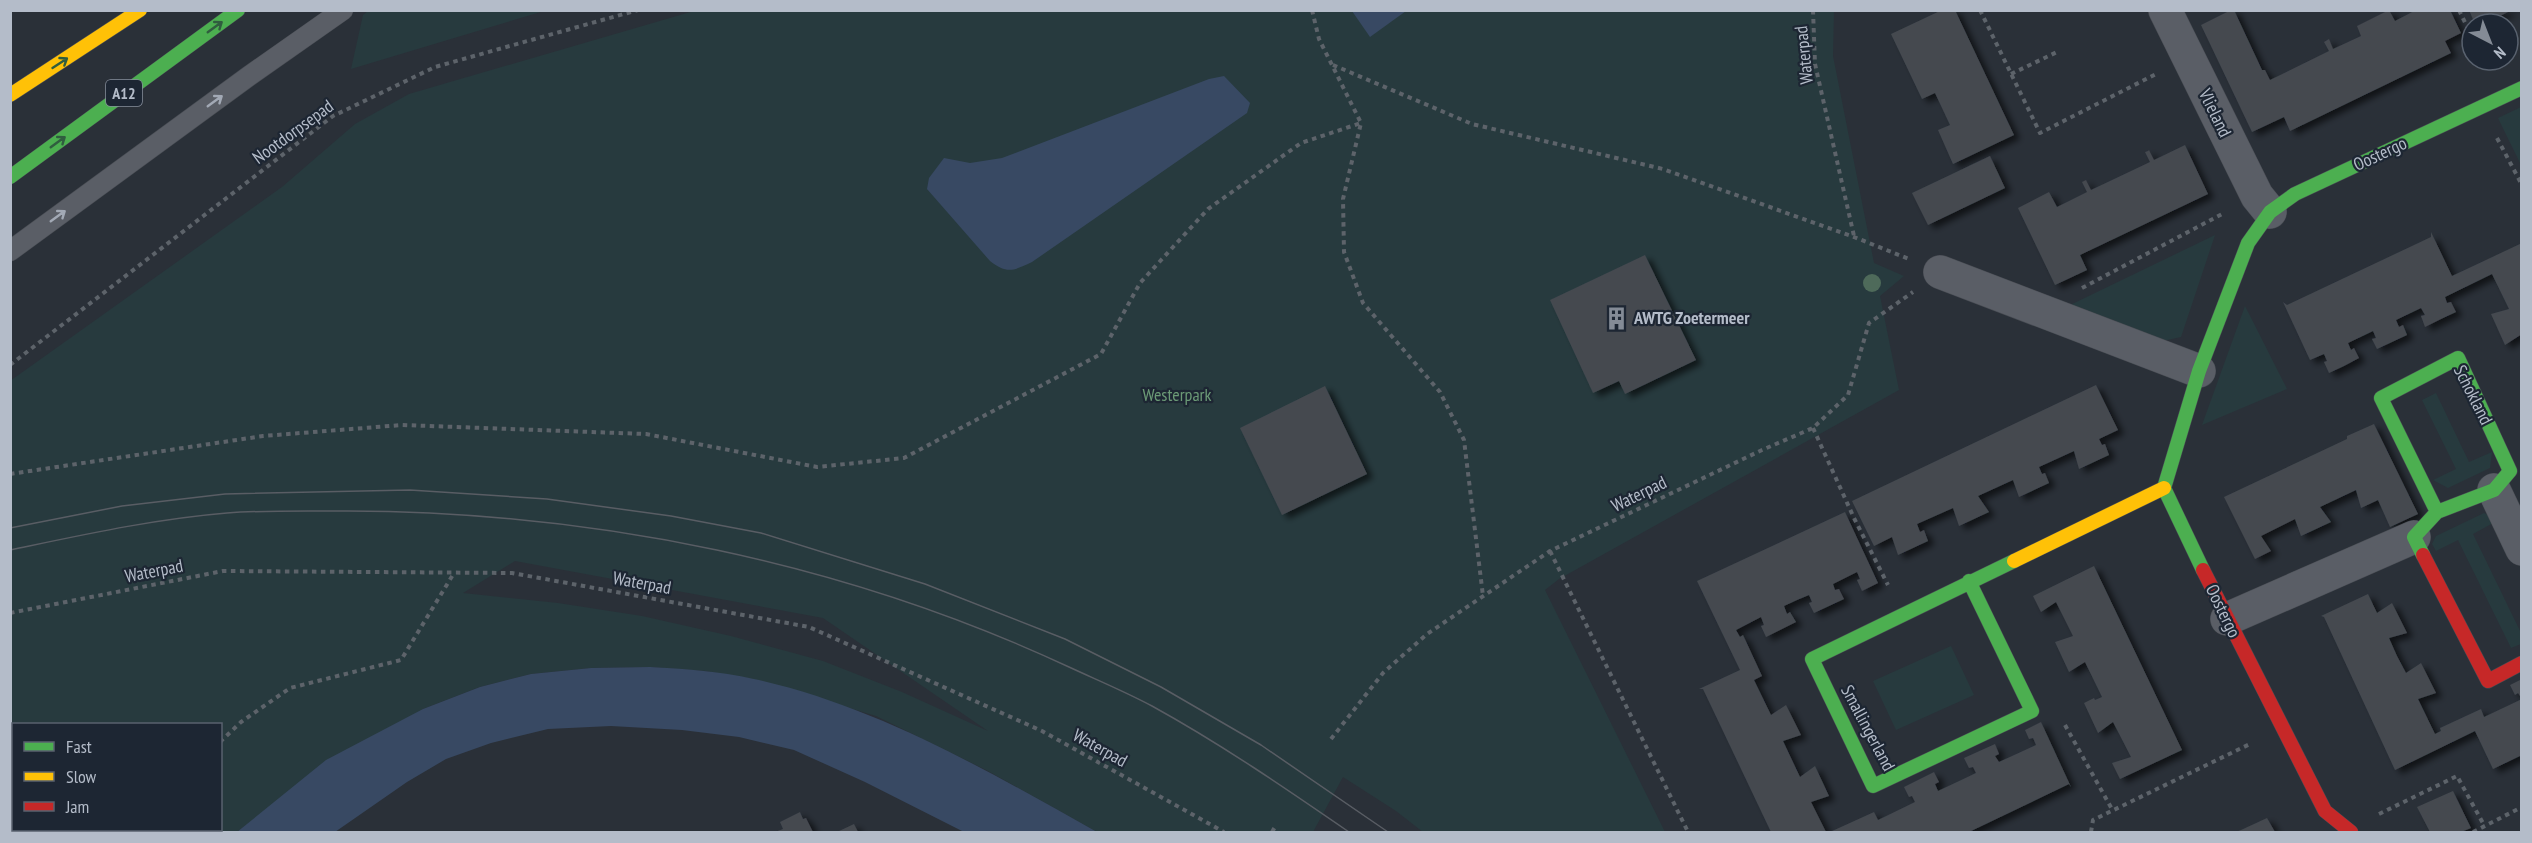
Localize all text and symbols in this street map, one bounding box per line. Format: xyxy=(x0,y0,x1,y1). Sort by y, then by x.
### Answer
north arrow xyxy=(2460,12,2520,72)
one-way arrow xyxy=(207,21,223,33)
street label: Waterpad xyxy=(1789,25,1818,85)
text: N xyxy=(2490,43,2510,63)
one-way arrow xyxy=(51,56,68,69)
road number: A12 xyxy=(106,80,142,106)
street label: Vlieland xyxy=(2194,84,2237,141)
street label: Nootdorpsepad xyxy=(248,94,338,169)
one-way arrow xyxy=(207,95,223,108)
street label: Oostergo xyxy=(2349,131,2410,176)
one-way arrow xyxy=(49,136,65,148)
one-way arrow xyxy=(49,210,65,223)
building icon: AWTG Zoetermeer xyxy=(1603,305,1629,331)
place label: AWTG Zoetermeer xyxy=(1633,306,1750,329)
street label: Schokland xyxy=(2449,361,2498,428)
park label: Westerpark xyxy=(1142,383,1212,406)
street label: Waterpad xyxy=(1607,470,1670,517)
street label: Waterpad xyxy=(123,554,185,587)
street label: Waterpad xyxy=(611,566,673,599)
street label: Oostergo xyxy=(2201,580,2246,641)
street label: Smallingerland xyxy=(1836,681,1901,775)
legend xyxy=(12,723,222,831)
street label: Waterpad xyxy=(1069,723,1131,772)
text: Fast xyxy=(66,735,92,758)
text: Slow xyxy=(66,765,97,788)
text: Jam xyxy=(65,795,89,818)

